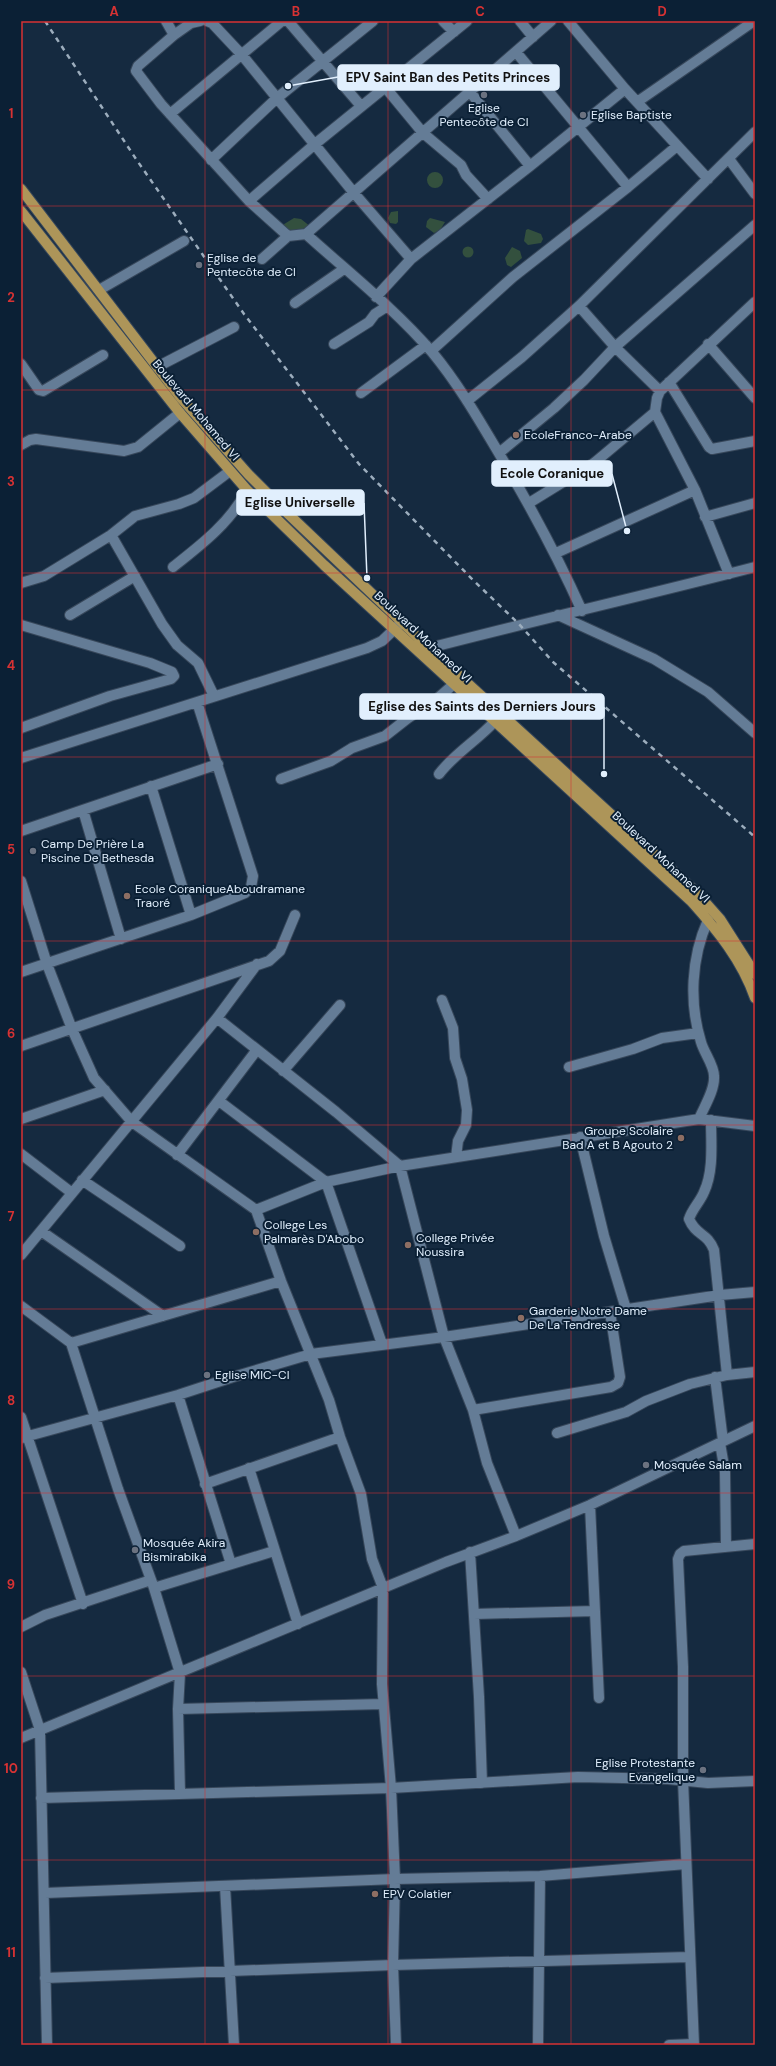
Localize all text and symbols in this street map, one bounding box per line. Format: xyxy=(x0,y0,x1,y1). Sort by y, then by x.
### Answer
text: A xyxy=(109,3,119,20)
text: B xyxy=(292,3,300,20)
text: C xyxy=(475,3,485,20)
text: D xyxy=(657,3,667,20)
callout: EPV Saint Ban des Petits Princes xyxy=(338,65,559,90)
text: EPV Saint Ban des Petits Princes xyxy=(346,69,550,86)
marker: Eglise Pentecôte de CI xyxy=(479,90,489,100)
place label: Eglise Pentecôte de CI xyxy=(440,100,528,130)
text: 1 xyxy=(9,105,13,122)
place label: Eglise Baptiste xyxy=(591,107,672,123)
marker: Eglise Baptiste xyxy=(578,110,588,120)
place label: Eglise de Pentecôte de CI xyxy=(207,250,296,280)
marker: Eglise de Pentecôte de CI xyxy=(194,260,204,270)
text: 2 xyxy=(7,289,15,306)
street label: Boulevard Mohamed VI xyxy=(149,356,243,464)
place label: EcoleFranco-Arabe xyxy=(524,427,632,443)
marker: EcoleFranco-Arabe xyxy=(511,430,521,440)
callout: Ecole Coranique xyxy=(492,461,612,486)
text: Ecole Coranique xyxy=(500,465,604,482)
text: 3 xyxy=(7,473,15,490)
callout: Eglise Universelle xyxy=(237,490,364,515)
text: Eglise Universelle xyxy=(245,494,355,511)
street label: Boulevard Mohamed VI xyxy=(371,588,475,686)
text: 4 xyxy=(7,657,15,674)
callout: Eglise des Saints des Derniers Jours xyxy=(360,694,604,719)
text: Eglise des Saints des Derniers Jours xyxy=(368,698,596,715)
street label: Boulevard Mohamed VI xyxy=(609,808,713,906)
place label: Camp De Prière La Piscine De Bethesda xyxy=(41,836,154,866)
text: 5 xyxy=(7,841,15,858)
marker: Camp De Prière La Piscine De Bethesda xyxy=(28,846,38,856)
place label: Ecole CoraniqueAboudramane Traoré xyxy=(135,881,305,911)
marker: Ecole CoraniqueAboudramane Traoré xyxy=(122,891,132,901)
text: 6 xyxy=(7,1025,15,1042)
place label: Groupe Scolaire Bad A et B Agouto 2 xyxy=(562,1123,673,1153)
marker: Groupe Scolaire Bad A et B Agouto 2 xyxy=(676,1133,686,1143)
text: 7 xyxy=(8,1208,15,1225)
place label: College Les Palmarès D'Abobo xyxy=(264,1217,364,1247)
marker: College Les Palmarès D'Abobo xyxy=(251,1227,261,1237)
place label: College Privée Noussira xyxy=(416,1230,494,1260)
marker: College Privée Noussira xyxy=(403,1240,413,1250)
place label: Garderie Notre Dame De La Tendresse xyxy=(529,1303,647,1333)
marker: Garderie Notre Dame De La Tendresse xyxy=(516,1313,526,1323)
place label: Eglise MIC-CI xyxy=(215,1367,289,1383)
marker: Eglise MIC-CI xyxy=(202,1370,212,1380)
text: 8 xyxy=(7,1392,15,1409)
place label: Mosquée Salam xyxy=(654,1457,742,1473)
marker: Mosquée Salam xyxy=(641,1460,651,1470)
place label: Mosquée Akira Bismirabika xyxy=(143,1535,225,1565)
marker: Mosquée Akira Bismirabika xyxy=(130,1545,140,1555)
text: 9 xyxy=(7,1576,15,1593)
place label: Eglise Protestante Evangelique xyxy=(595,1755,695,1785)
text: 10 xyxy=(4,1760,18,1777)
marker: Eglise Protestante Evangelique xyxy=(698,1765,708,1775)
place label: EPV Colatier xyxy=(383,1886,452,1902)
marker: EPV Colatier xyxy=(370,1889,380,1899)
text: 11 xyxy=(6,1944,16,1961)

